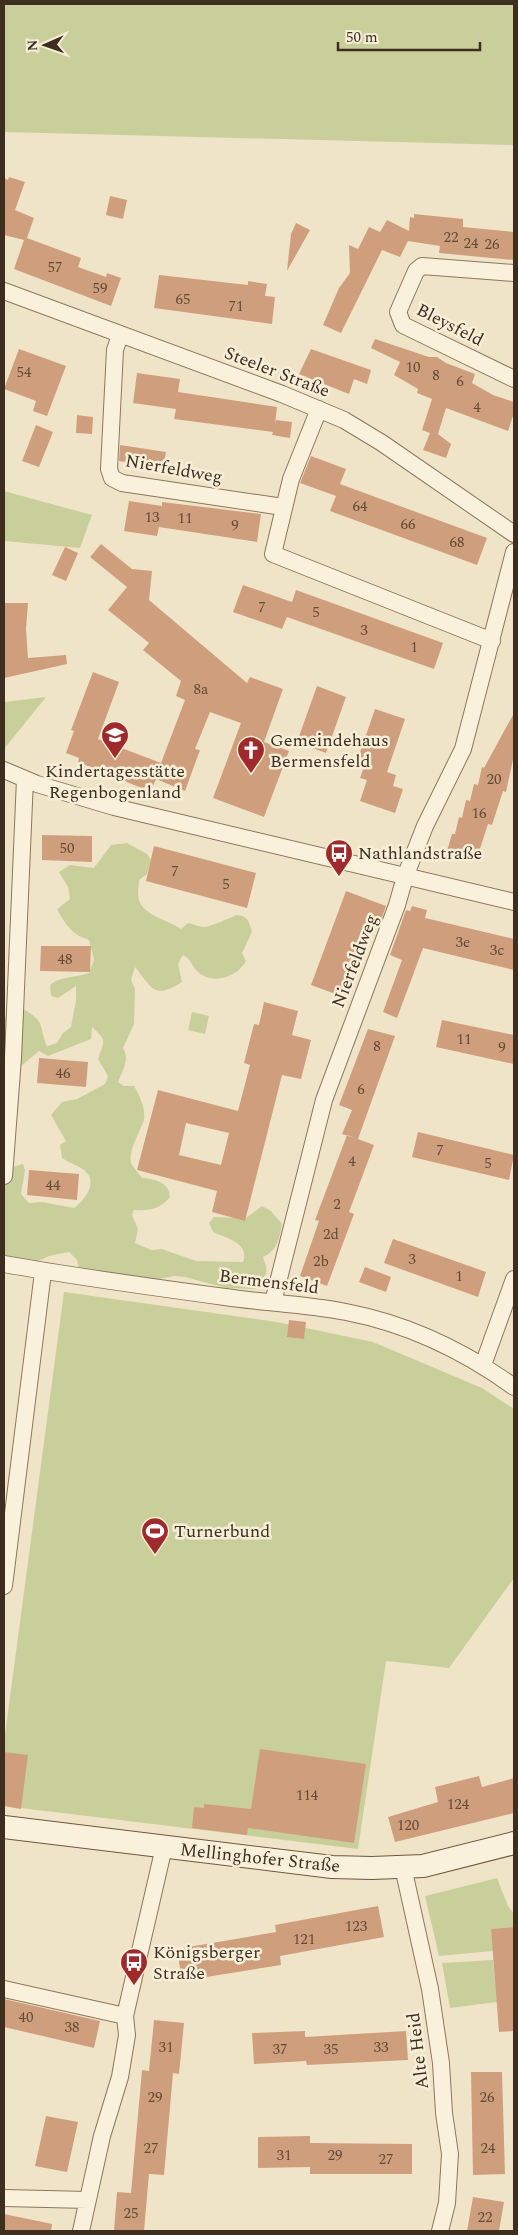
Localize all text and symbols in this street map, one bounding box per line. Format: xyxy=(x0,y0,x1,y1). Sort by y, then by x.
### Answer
north arrow xyxy=(20,20,70,70)
scale bar xyxy=(338,20,480,52)
text: 50 m xyxy=(346,26,378,49)
text: N xyxy=(22,39,43,52)
house number: 22 xyxy=(443,226,459,249)
house number: 24 xyxy=(463,232,479,255)
house number: 26 xyxy=(484,233,500,256)
house number: 57 xyxy=(47,256,63,279)
house number: 59 xyxy=(92,277,108,300)
house number: 65 xyxy=(175,288,191,311)
house number: 71 xyxy=(228,295,244,318)
street label: Bleysfeld xyxy=(412,297,488,353)
street label: Steeler Straße xyxy=(220,339,334,405)
house number: 10 xyxy=(405,356,421,379)
house number: 54 xyxy=(16,361,32,384)
house number: 8 xyxy=(432,364,440,387)
house number: 6 xyxy=(456,370,464,393)
house number: 4 xyxy=(473,396,481,419)
street label: Nierfeldweg xyxy=(123,447,225,491)
house number: 64 xyxy=(352,495,368,518)
house number: 13 xyxy=(144,506,160,529)
house number: 11 xyxy=(177,507,193,530)
house number: 66 xyxy=(400,513,416,536)
house number: 9 xyxy=(231,514,239,537)
house number: 68 xyxy=(449,531,465,554)
house number: 7 xyxy=(258,596,266,619)
house number: 5 xyxy=(312,601,320,624)
house number: 3 xyxy=(360,619,368,642)
house number: 1 xyxy=(410,636,418,659)
house number: 8a xyxy=(194,678,209,701)
school or university icon: Kindertagesstätte Regenbogenland xyxy=(100,720,130,759)
place label: Gemeindehaus Bermensfeld xyxy=(270,727,389,775)
church icon: Gemeindehaus Bermensfeld xyxy=(236,735,266,774)
place label: Kindertagesstätte Regenbogenland xyxy=(45,758,185,806)
house number: 20 xyxy=(486,768,502,791)
house number: 16 xyxy=(471,802,487,825)
house number: 50 xyxy=(59,837,75,860)
bus stop icon: Nathlandstraße xyxy=(324,838,354,877)
place label: Nathlandstraße xyxy=(358,840,482,867)
house number: 7 xyxy=(171,860,179,883)
house number: 5 xyxy=(222,873,230,896)
street label: Nierfeldweg xyxy=(325,910,385,1012)
house number: 3e xyxy=(456,931,470,954)
house number: 3c xyxy=(490,939,504,962)
house number: 48 xyxy=(57,948,73,971)
house number: 11 xyxy=(456,1028,472,1051)
house number: 8 xyxy=(373,1035,381,1058)
house number: 9 xyxy=(498,1036,506,1059)
house number: 46 xyxy=(55,1062,71,1085)
house number: 6 xyxy=(357,1078,365,1101)
house number: 7 xyxy=(436,1139,444,1162)
house number: 4 xyxy=(348,1150,356,1173)
house number: 5 xyxy=(484,1152,492,1175)
house number: 44 xyxy=(45,1174,61,1197)
house number: 2 xyxy=(333,1193,341,1216)
house number: 2d xyxy=(323,1223,339,1246)
house number: 3 xyxy=(408,1248,416,1271)
house number: 2b xyxy=(313,1250,329,1273)
street label: Bermensfeld xyxy=(217,1262,321,1302)
house number: 1 xyxy=(455,1265,463,1288)
sports icon: Turnerbund xyxy=(140,1516,170,1555)
place label: Turnerbund xyxy=(174,1518,270,1545)
house number: 114 xyxy=(296,1784,319,1807)
house number: 124 xyxy=(447,1793,470,1816)
house number: 120 xyxy=(397,1814,419,1837)
street label: Mellinghofer Straße xyxy=(179,1836,341,1880)
house number: 123 xyxy=(345,1915,368,1938)
house number: 121 xyxy=(293,1928,315,1951)
place label: Königsberger Straße xyxy=(153,1939,260,1987)
bus stop icon: Königsberger Straße xyxy=(119,1947,149,1986)
house number: 40 xyxy=(18,2006,34,2029)
street label: Alte Heid xyxy=(400,2011,436,2091)
house number: 38 xyxy=(64,2016,80,2039)
house number: 31 xyxy=(158,2036,174,2059)
house number: 33 xyxy=(373,2036,389,2059)
house number: 37 xyxy=(272,2038,288,2061)
house number: 35 xyxy=(323,2038,339,2061)
house number: 29 xyxy=(147,2086,163,2109)
house number: 26 xyxy=(479,2086,495,2109)
house number: 27 xyxy=(143,2137,159,2160)
house number: 24 xyxy=(480,2137,496,2160)
house number: 31 xyxy=(276,2144,292,2167)
house number: 29 xyxy=(327,2144,343,2167)
house number: 27 xyxy=(378,2148,394,2171)
house number: 25 xyxy=(123,2202,139,2225)
house number: 22 xyxy=(477,2206,493,2229)

